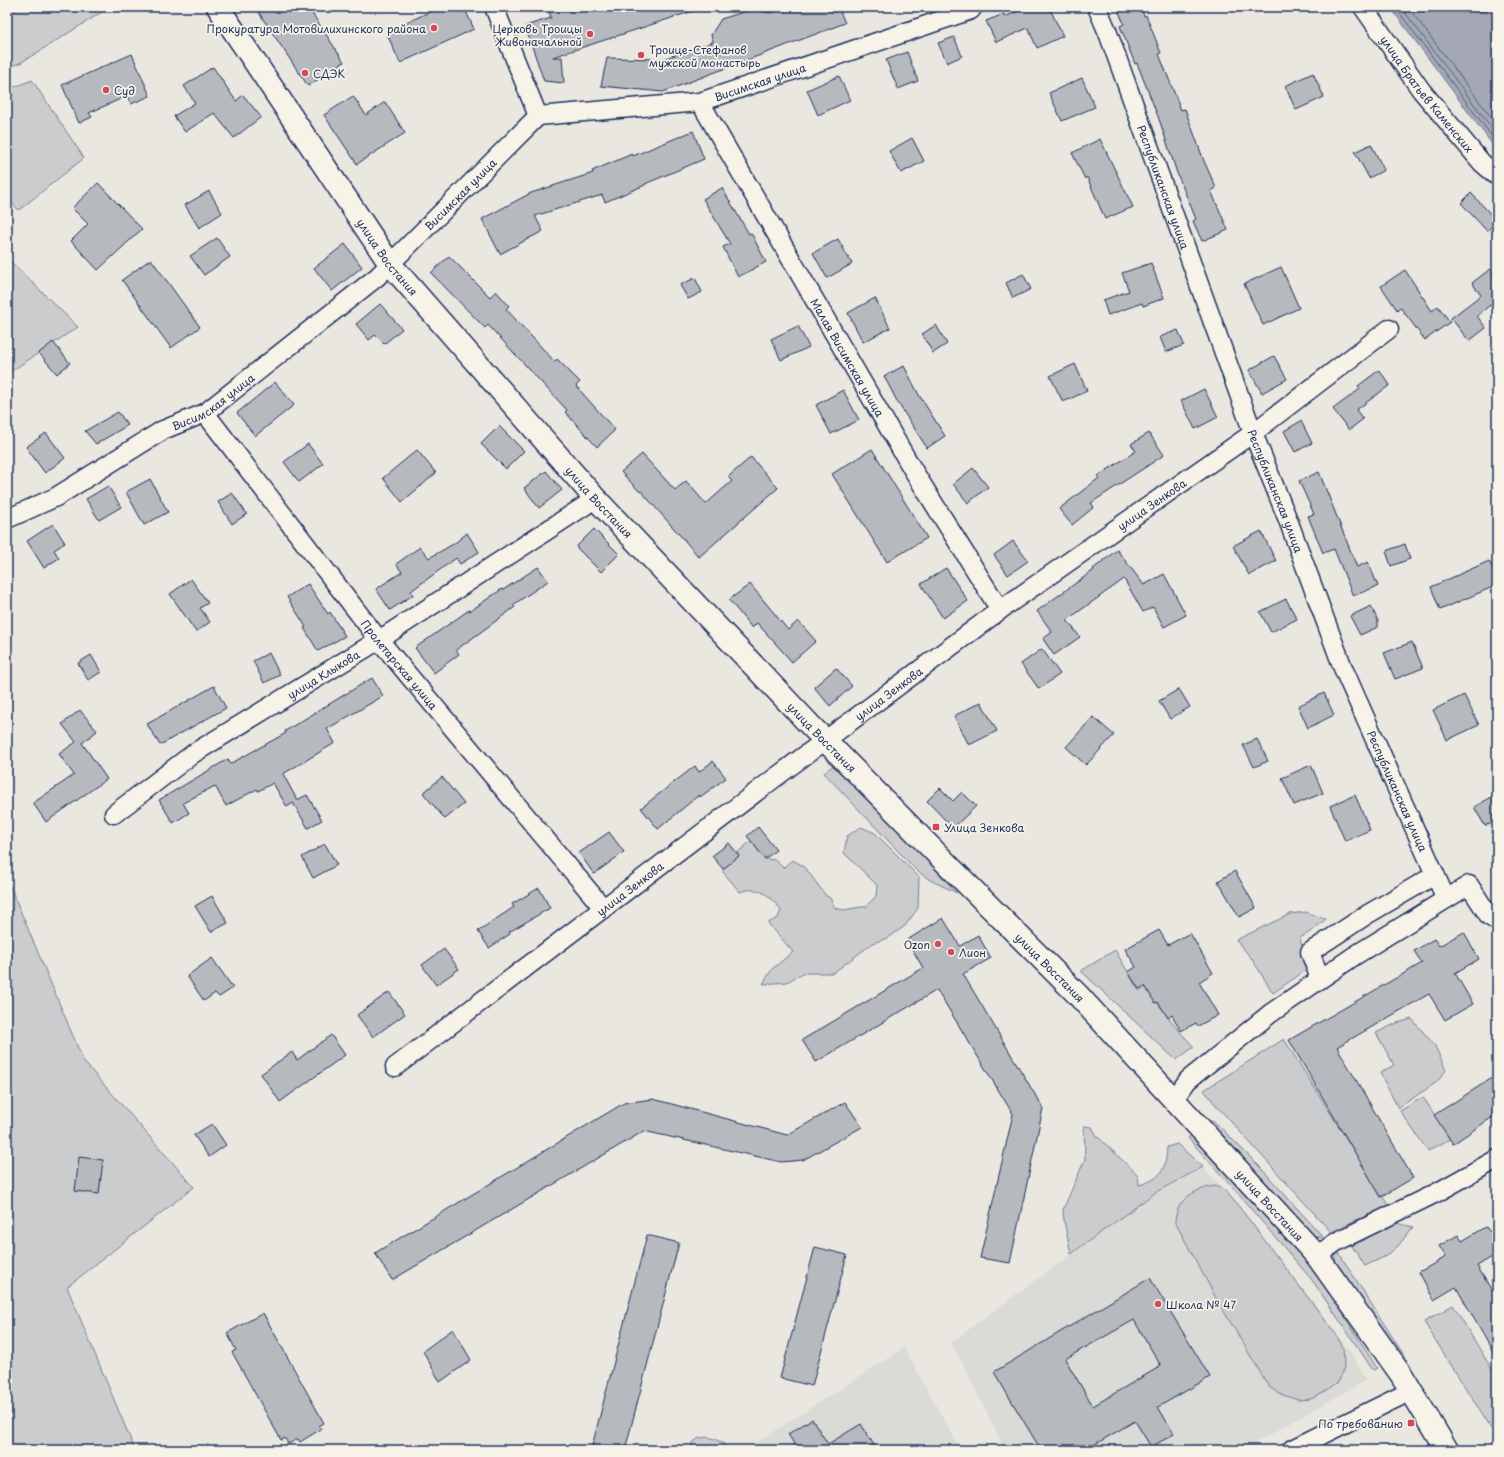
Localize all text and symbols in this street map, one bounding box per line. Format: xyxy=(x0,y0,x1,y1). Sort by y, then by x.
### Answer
place label: Прокуратура Мотовилихинского района xyxy=(206,20,426,37)
place label: Церковь Троицы Живоначальной xyxy=(492,20,582,50)
marker: Прокуратура Мотовилихинского района xyxy=(429,23,439,33)
marker: Церковь Троицы Живоначальной xyxy=(585,29,595,39)
street label: улица Братьев Каменских xyxy=(1377,32,1478,156)
place label: Троице-Стефанов мужской монастырь xyxy=(649,41,761,71)
marker: Троице-Стефанов мужской монастырь xyxy=(636,50,646,60)
street label: Висимская улица xyxy=(712,58,808,105)
place label: СДЭК xyxy=(313,65,346,82)
marker: СДЭК xyxy=(300,68,310,78)
place label: Суд xyxy=(114,82,135,99)
marker: Суд xyxy=(101,85,111,95)
street label: Республиканская улица xyxy=(1133,122,1194,252)
street label: Висимская улица xyxy=(420,154,500,234)
street label: улица Восстания xyxy=(353,215,422,299)
street label: Малая Висимская улица xyxy=(807,295,889,420)
street label: Висимская улица xyxy=(169,369,258,434)
street label: Республиканская улица xyxy=(1244,427,1308,555)
street label: улица Восстания xyxy=(562,462,637,542)
street label: улица Зенкова xyxy=(1114,474,1189,534)
street label: Пролетарская улица xyxy=(358,616,442,713)
street label: улица Клыкова xyxy=(284,645,363,703)
street label: улица Зенкова xyxy=(851,662,926,724)
street label: улица Восстания xyxy=(784,698,860,776)
street label: Республиканская улица xyxy=(1363,728,1432,854)
place label: Улица Зенкова xyxy=(944,819,1024,836)
marker: Улица Зенкова xyxy=(931,822,941,832)
street label: улица Зенкова xyxy=(593,857,667,919)
street label: улица Восстания xyxy=(1011,928,1089,1006)
place label: Ozon xyxy=(904,936,930,953)
marker: Ozon xyxy=(933,939,943,949)
place label: Лион xyxy=(959,944,986,961)
marker: Лион xyxy=(946,947,956,957)
street label: улица Восстания xyxy=(1233,1165,1308,1245)
place label: Школа № 47 xyxy=(1166,1296,1236,1313)
marker: Школа № 47 xyxy=(1153,1299,1163,1309)
place label: По требованию xyxy=(1318,1415,1403,1432)
marker: По требованию xyxy=(1406,1418,1416,1428)

